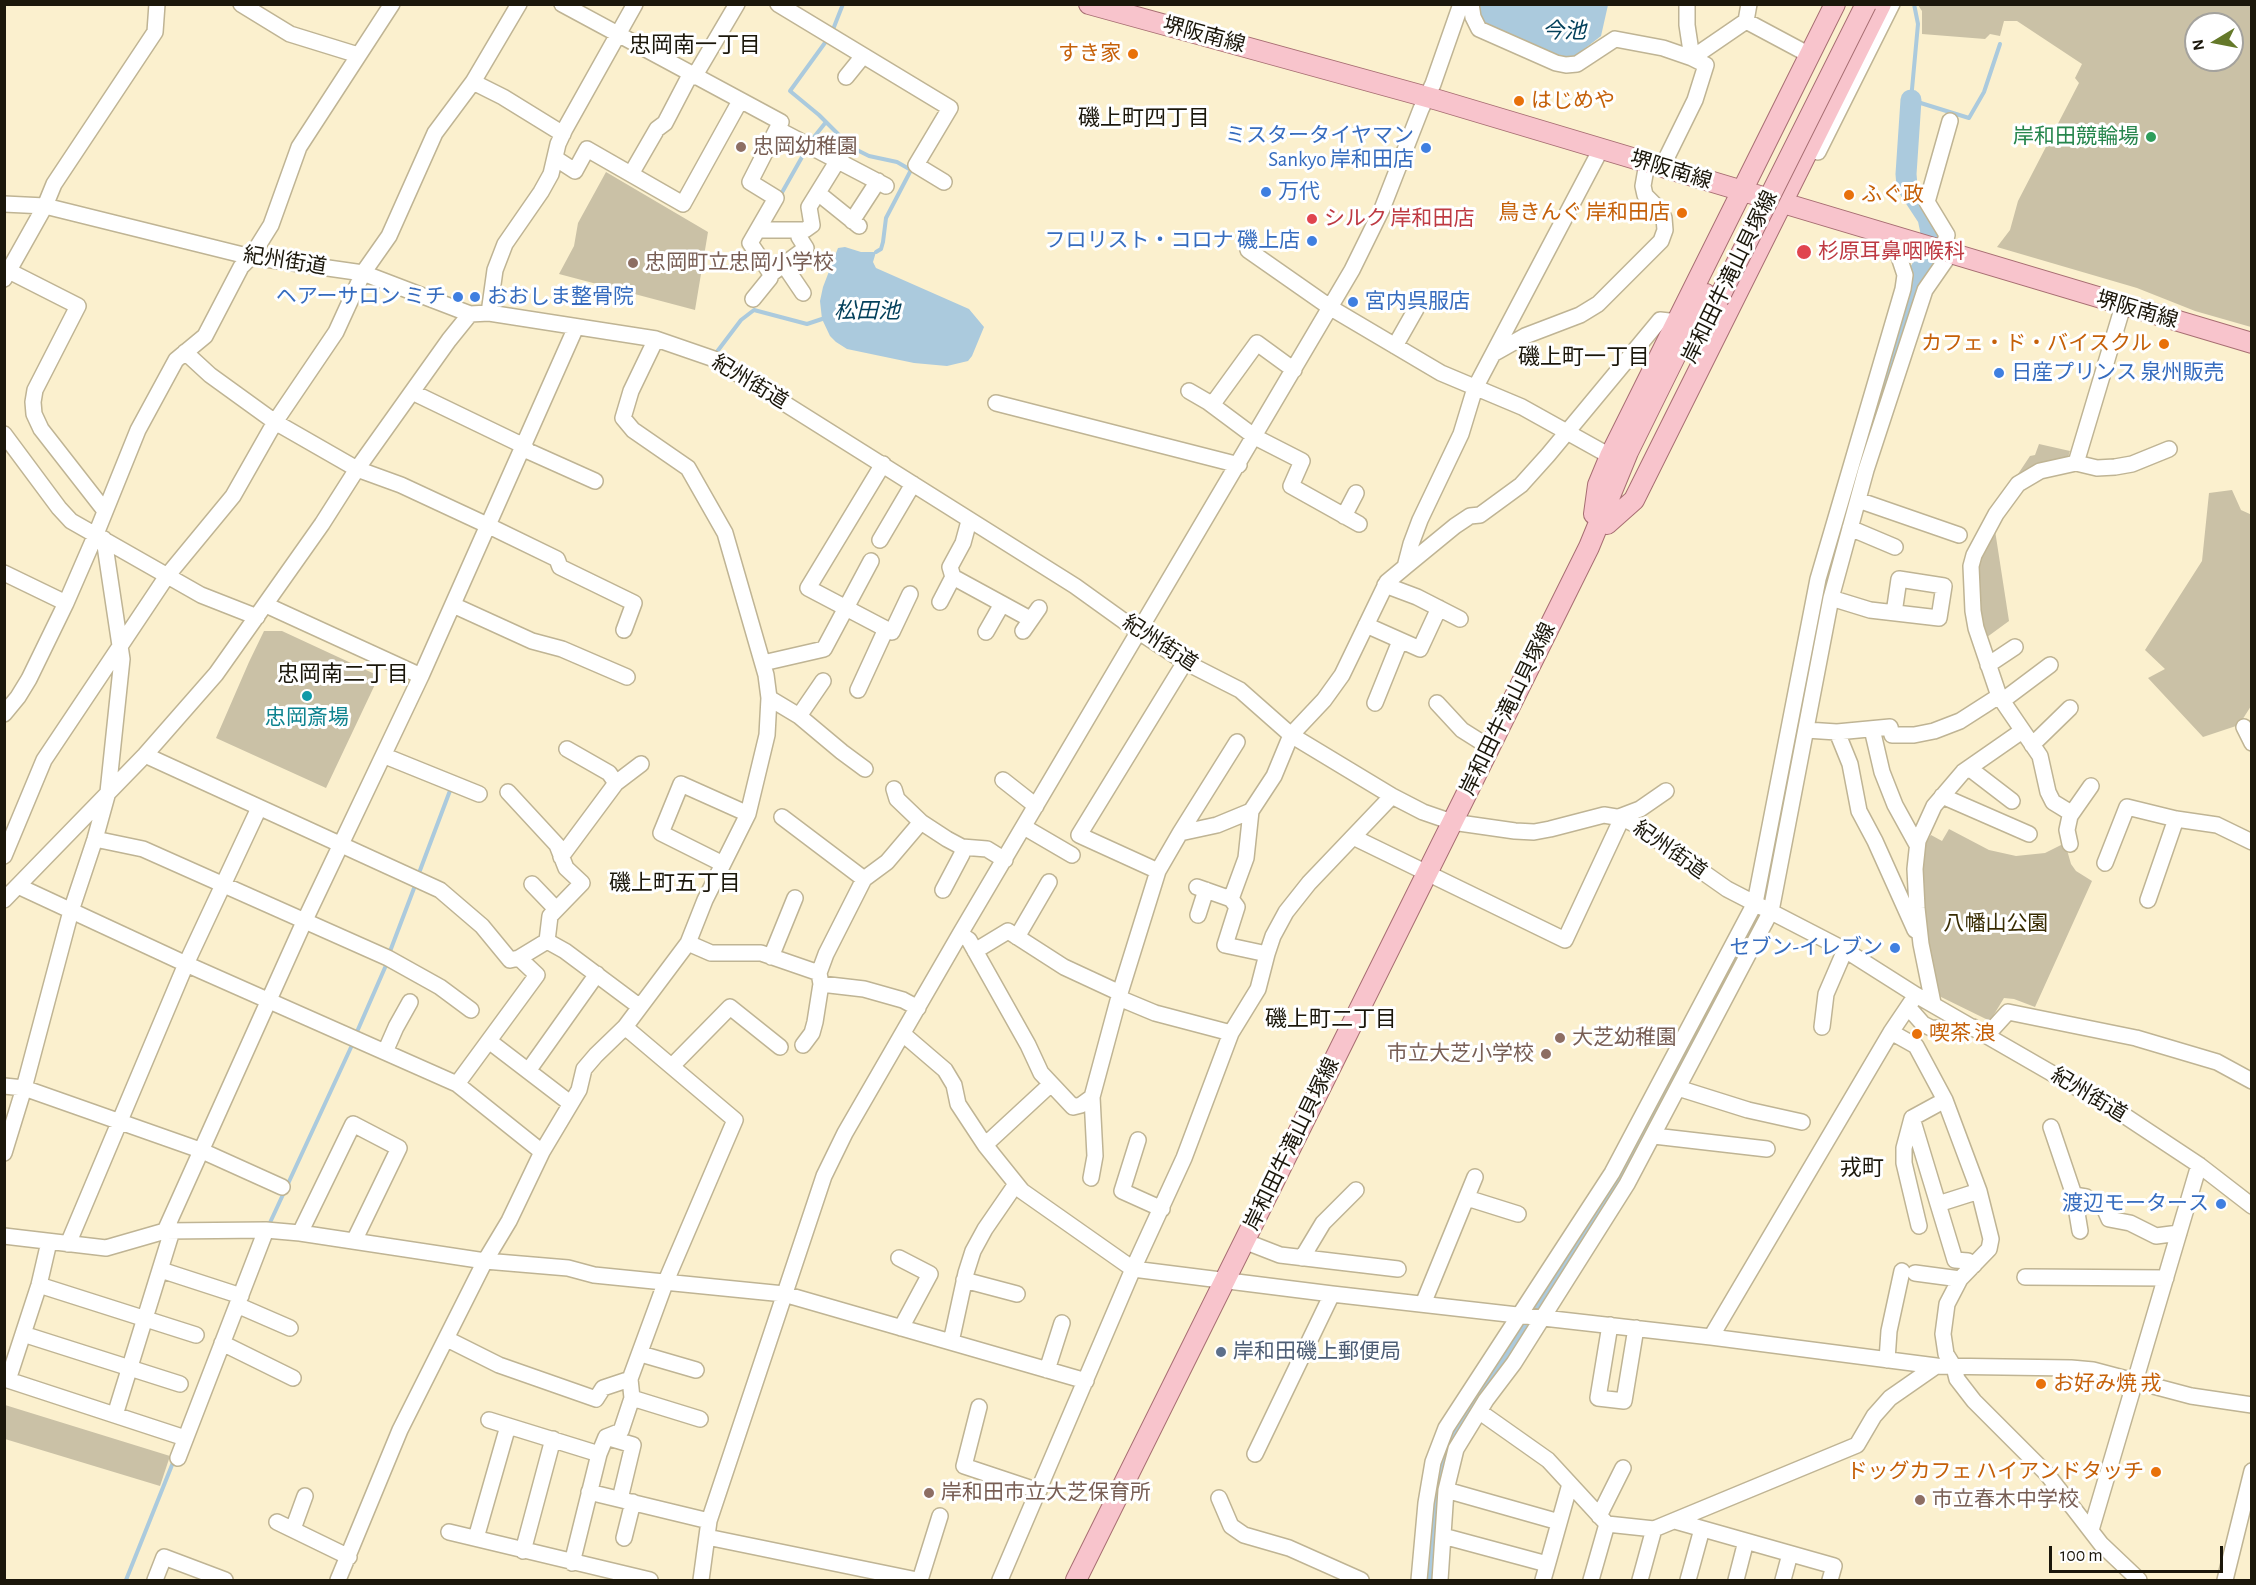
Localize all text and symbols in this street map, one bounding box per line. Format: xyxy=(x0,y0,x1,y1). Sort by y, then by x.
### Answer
street label: 堺阪南線 xyxy=(1160,12,1248,58)
north arrow xyxy=(2184,12,2244,72)
water label: 今池 xyxy=(1542,18,1586,44)
district label: 忠岡南一丁目 xyxy=(629,32,761,58)
text: N xyxy=(2189,38,2207,52)
place label: すき家 xyxy=(1058,41,1121,67)
marker: すき家 xyxy=(1126,47,1140,61)
place label: はじめや xyxy=(1531,88,1615,114)
marker: はじめや xyxy=(1512,94,1526,108)
district label: 磯上町四丁目 xyxy=(1078,105,1210,131)
place label: ミスタータイヤマン Sankyo 岸和田店 xyxy=(1225,123,1414,173)
place label: 岸和田競輪場 xyxy=(2013,124,2139,150)
marker: 岸和田競輪場 xyxy=(2144,130,2158,144)
place label: 忠岡幼稚園 xyxy=(753,134,858,160)
marker: 忠岡幼稚園 xyxy=(734,140,748,154)
marker: ミスタータイヤマン Sankyo 岸和田店 xyxy=(1419,141,1433,155)
street label: 堺阪南線 xyxy=(1627,146,1715,194)
place label: 万代 xyxy=(1278,179,1320,205)
place label: ふぐ政 xyxy=(1861,182,1924,208)
marker: 万代 xyxy=(1259,185,1273,199)
street label: 岸和田牛滝山貝塚線 xyxy=(1677,187,1783,367)
marker: ふぐ政 xyxy=(1842,188,1856,202)
place label: 鳥きんぐ 岸和田店 xyxy=(1499,200,1670,226)
place label: シルク 岸和田店 xyxy=(1324,206,1474,232)
marker: 鳥きんぐ 岸和田店 xyxy=(1675,206,1689,220)
marker: シルク 岸和田店 xyxy=(1305,212,1319,226)
place label: フロリスト・コロナ 磯上店 xyxy=(1045,228,1300,254)
marker: フロリスト・コロナ 磯上店 xyxy=(1305,234,1319,248)
place label: 杉原耳鼻咽喉科 xyxy=(1818,239,1965,265)
street label: 紀州街道 xyxy=(242,242,328,280)
marker: 杉原耳鼻咽喉科 xyxy=(1795,243,1813,261)
place label: 忠岡町立忠岡小学校 xyxy=(645,250,834,276)
marker: 忠岡町立忠岡小学校 xyxy=(626,256,640,270)
place label: ヘアーサロン ミチ xyxy=(276,284,446,310)
place label: おおしま整骨院 xyxy=(487,284,634,310)
street label: 堺阪南線 xyxy=(2093,286,2181,334)
place label: 宮内呉服店 xyxy=(1365,289,1470,315)
marker: ヘアーサロン ミチ xyxy=(451,290,465,304)
marker: おおしま整骨院 xyxy=(468,290,482,304)
marker: 宮内呉服店 xyxy=(1346,295,1360,309)
water label: 松田池 xyxy=(834,298,900,324)
place label: カフェ・ド・バイスクル xyxy=(1921,331,2152,357)
marker: カフェ・ド・バイスクル xyxy=(2157,337,2171,351)
district label: 磯上町一丁目 xyxy=(1518,344,1650,370)
street label: 紀州街道 xyxy=(708,350,792,414)
place label: 日産プリンス 泉州販売 xyxy=(2011,360,2224,386)
marker: 日産プリンス 泉州販売 xyxy=(1992,366,2006,380)
street label: 紀州街道 xyxy=(1118,610,1202,676)
street label: 岸和田牛滝山貝塚線 xyxy=(1455,619,1561,799)
district label: 忠岡南二丁目 xyxy=(277,661,409,687)
marker: 忠岡斎場 xyxy=(300,689,314,703)
place label: 忠岡斎場 xyxy=(265,705,349,731)
street label: 紀州街道 xyxy=(1628,816,1712,884)
district label: 磯上町五丁目 xyxy=(609,870,741,896)
park label: 八幡山公園 xyxy=(1944,911,2048,937)
place label: セブン-イレブン xyxy=(1730,935,1883,961)
marker: セブン-イレブン xyxy=(1888,941,1902,955)
district label: 磯上町二丁目 xyxy=(1265,1006,1397,1032)
place label: 喫茶 浪 xyxy=(1929,1021,1995,1047)
place label: 大芝幼稚園 xyxy=(1572,1025,1677,1051)
marker: 喫茶 浪 xyxy=(1910,1027,1924,1041)
marker: 大芝幼稚園 xyxy=(1553,1031,1567,1045)
place label: 市立大芝小学校 xyxy=(1387,1041,1534,1067)
marker: 市立大芝小学校 xyxy=(1539,1047,1553,1061)
street label: 岸和田牛滝山貝塚線 xyxy=(1239,1054,1345,1234)
street label: 紀州街道 xyxy=(2047,1063,2131,1127)
district label: 戎町 xyxy=(1840,1155,1884,1181)
place label: 渡辺モータース xyxy=(2062,1191,2209,1217)
marker: 渡辺モータース xyxy=(2214,1197,2228,1211)
place label: 岸和田磯上郵便局 xyxy=(1233,1339,1401,1365)
marker: 岸和田磯上郵便局 xyxy=(1214,1345,1228,1359)
place label: お好み焼 戎 xyxy=(2053,1371,2161,1397)
marker: お好み焼 戎 xyxy=(2034,1377,2048,1391)
place label: ドッグカフェ ハイアンドタッチ xyxy=(1847,1459,2144,1485)
marker: ドッグカフェ ハイアンドタッチ xyxy=(2149,1465,2163,1479)
place label: 岸和田市立大芝保育所 xyxy=(941,1480,1151,1506)
marker: 岸和田市立大芝保育所 xyxy=(922,1486,936,1500)
place label: 市立春木中学校 xyxy=(1932,1487,2079,1513)
marker: 市立春木中学校 xyxy=(1913,1493,1927,1507)
scale bar xyxy=(2052,1534,2226,1572)
text: 100 m xyxy=(2060,1547,2103,1565)

